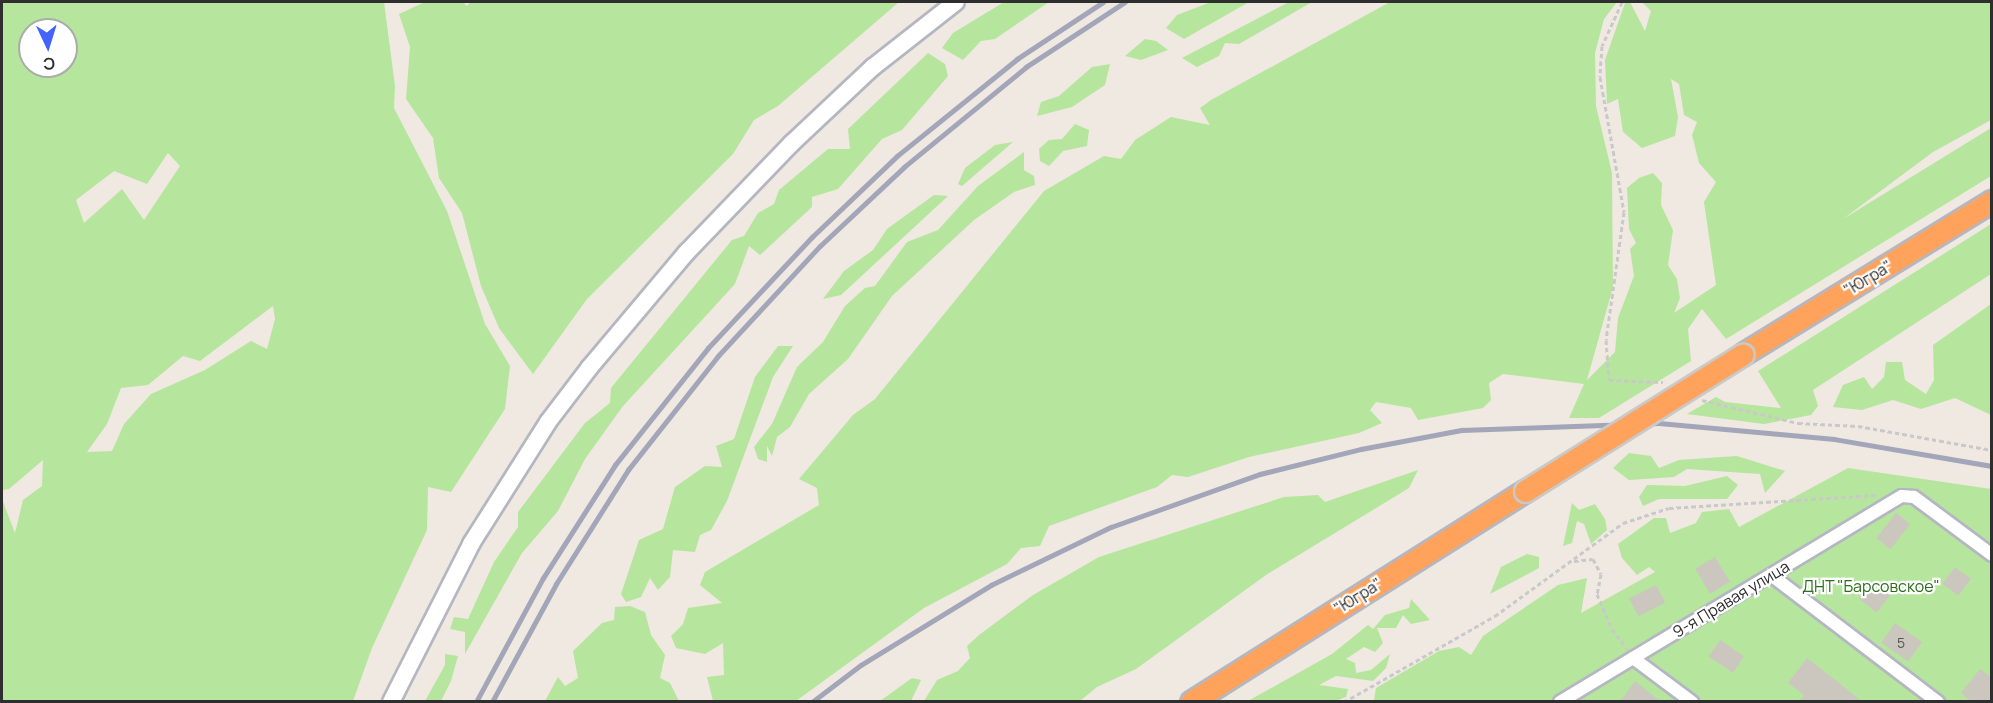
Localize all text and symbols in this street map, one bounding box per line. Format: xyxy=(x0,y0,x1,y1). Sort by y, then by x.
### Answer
north arrow xyxy=(18,18,78,78)
text: С xyxy=(42,53,56,75)
street label: "Югра" xyxy=(1840,256,1896,300)
street label: 9-я Правая улица xyxy=(1669,557,1793,641)
street label: "Югра" xyxy=(1331,574,1385,618)
park label: ДНТ "Барсовское" xyxy=(1802,576,1940,596)
house number: 5 xyxy=(1897,635,1905,651)

